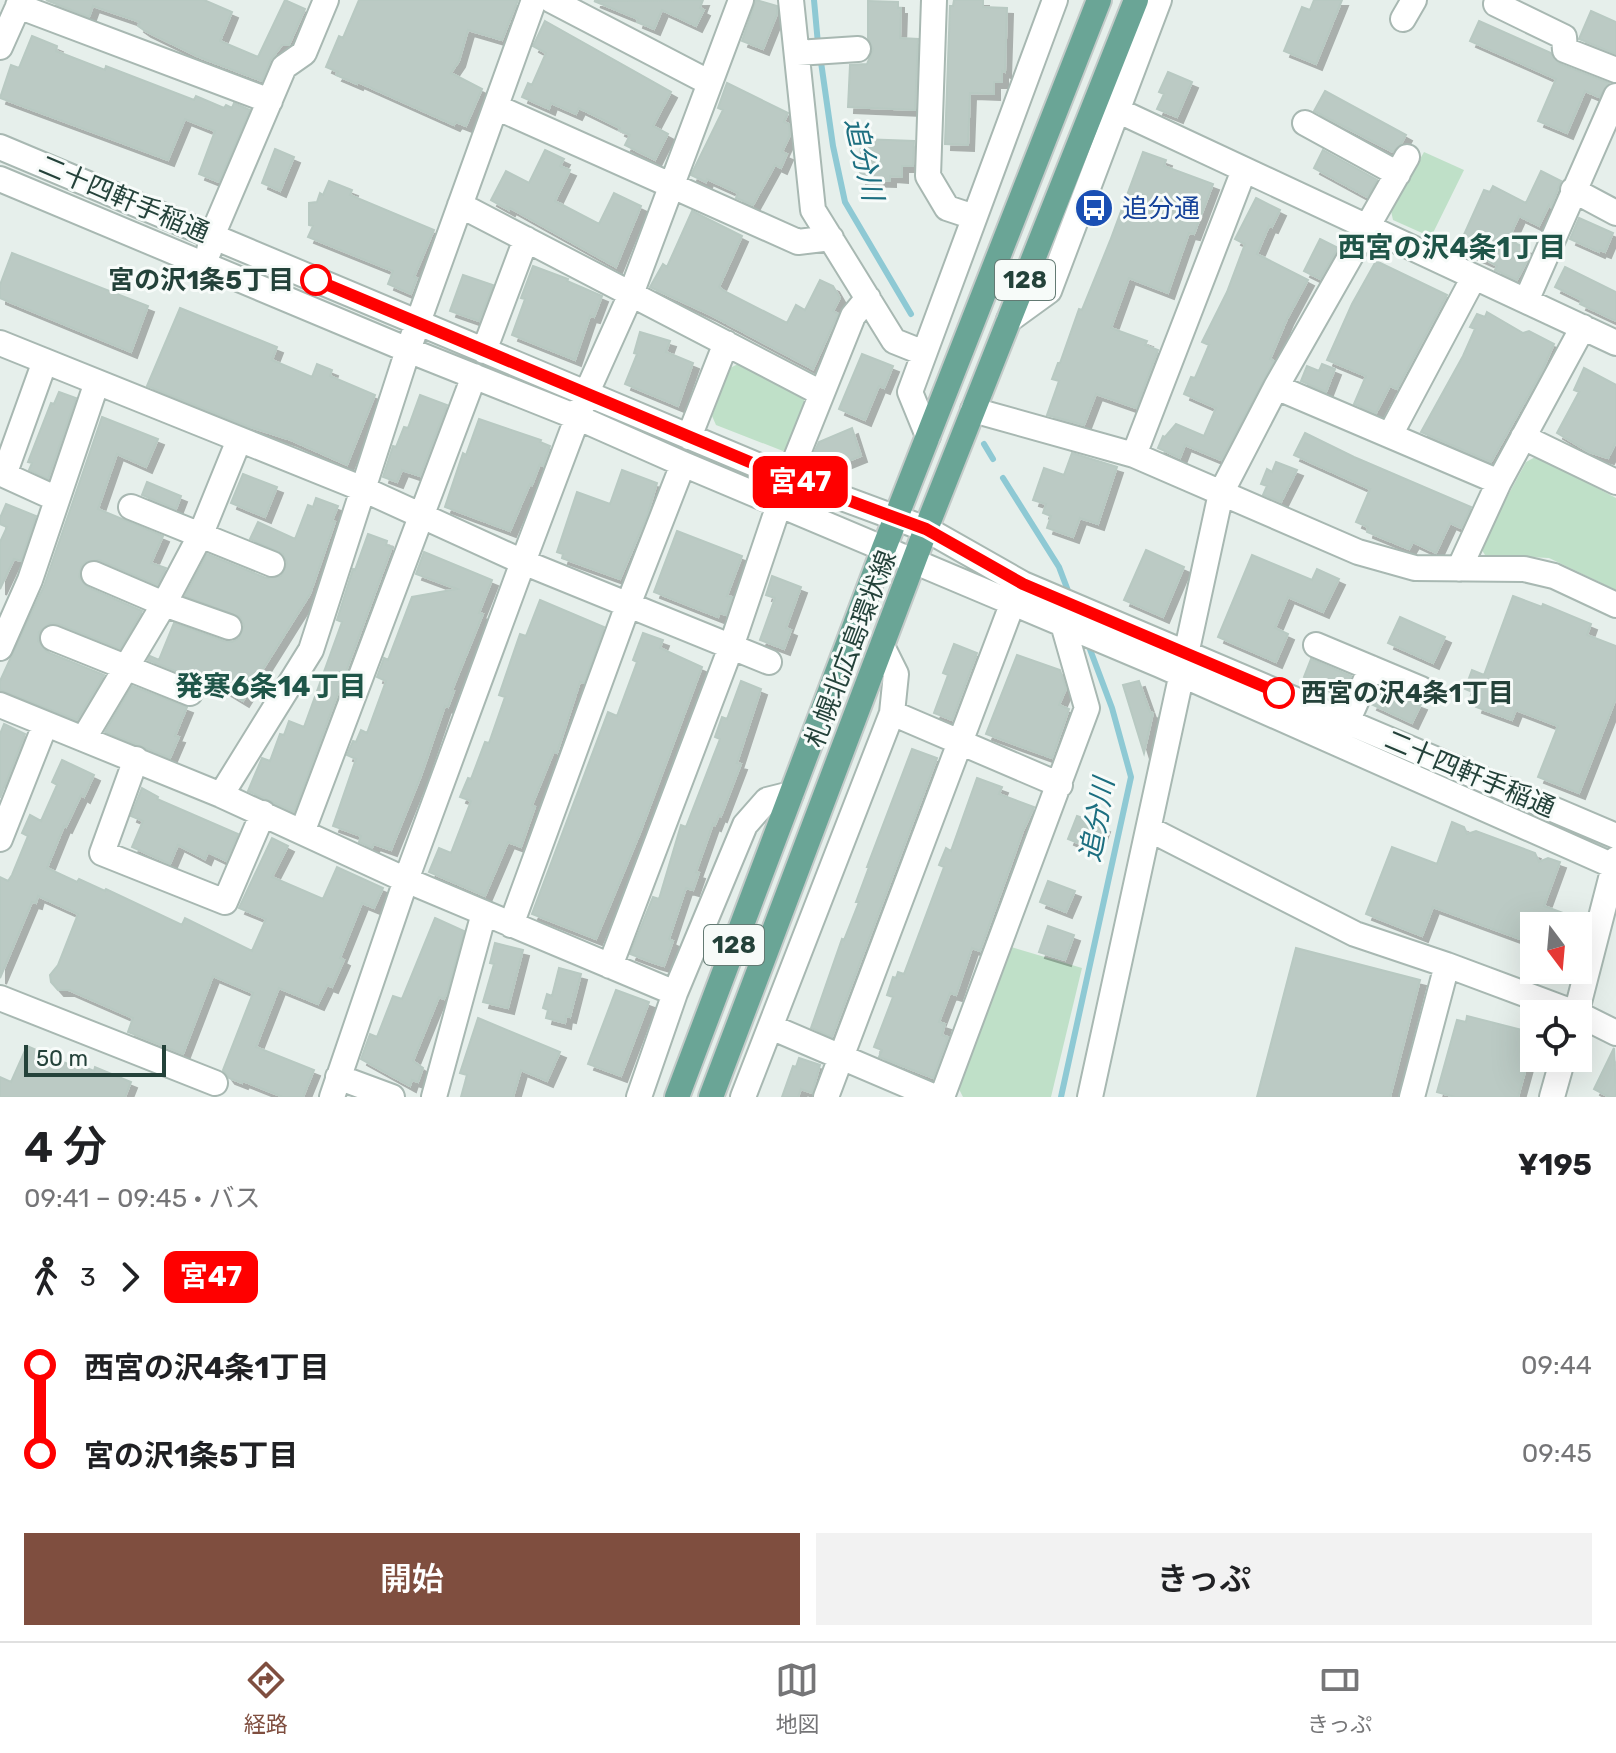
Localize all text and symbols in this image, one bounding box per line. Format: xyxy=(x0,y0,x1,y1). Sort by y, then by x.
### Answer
water label: 追分川 xyxy=(838,114,890,207)
street label: 二十四軒手稲通 xyxy=(34,149,214,249)
bus stop icon: 追分通 xyxy=(1073,187,1115,229)
place label: 追分通 xyxy=(1122,193,1200,224)
district label: 西宮の沢4条1丁目 xyxy=(1337,231,1567,264)
road number: 128 xyxy=(995,260,1055,300)
place label: 宮の沢1条5丁目 xyxy=(108,265,294,296)
marker: 宮の沢1条5丁目 xyxy=(301,265,331,295)
line badge: 宮47 xyxy=(754,456,846,508)
text: 宮47 xyxy=(769,465,831,498)
street label: 札幌北広島環状線 xyxy=(799,546,903,752)
district label: 発寒6条14丁目 xyxy=(175,670,367,703)
marker: 西宮の沢4条1丁目 xyxy=(1264,678,1294,708)
place label: 西宮の沢4条1丁目 xyxy=(1301,678,1514,709)
street label: 二十四軒手稲通 xyxy=(1380,724,1560,824)
water label: 追分川 xyxy=(1073,773,1121,864)
north arrow xyxy=(1520,912,1592,984)
map controls xyxy=(1520,912,1592,1072)
road number: 128 xyxy=(704,925,764,965)
button: locate xyxy=(1520,1000,1592,1072)
scale bar xyxy=(24,1041,166,1077)
text: 50 m xyxy=(36,1045,88,1072)
text: 4 分 xyxy=(24,1121,107,1173)
text: ¥195 xyxy=(1518,1147,1592,1183)
text: 09:41 – 09:45 · バス xyxy=(24,1183,261,1214)
icon: walk xyxy=(24,1255,68,1299)
icon: forward xyxy=(108,1255,152,1299)
text: 宮47 xyxy=(180,1260,242,1293)
text: 3 xyxy=(80,1262,96,1293)
text: 西宮の沢4条1丁目 xyxy=(84,1350,329,1386)
text: 09:44 xyxy=(1521,1350,1592,1381)
text: 宮の沢1条5丁目 xyxy=(84,1438,298,1474)
text: 09:45 xyxy=(1522,1438,1592,1469)
button: 開始 xyxy=(24,1533,800,1625)
button: きっぷ xyxy=(816,1533,1592,1625)
tab: 経路 xyxy=(244,1658,288,1738)
tab: 地図 xyxy=(775,1658,819,1738)
tab: きっぷ xyxy=(1307,1658,1372,1738)

